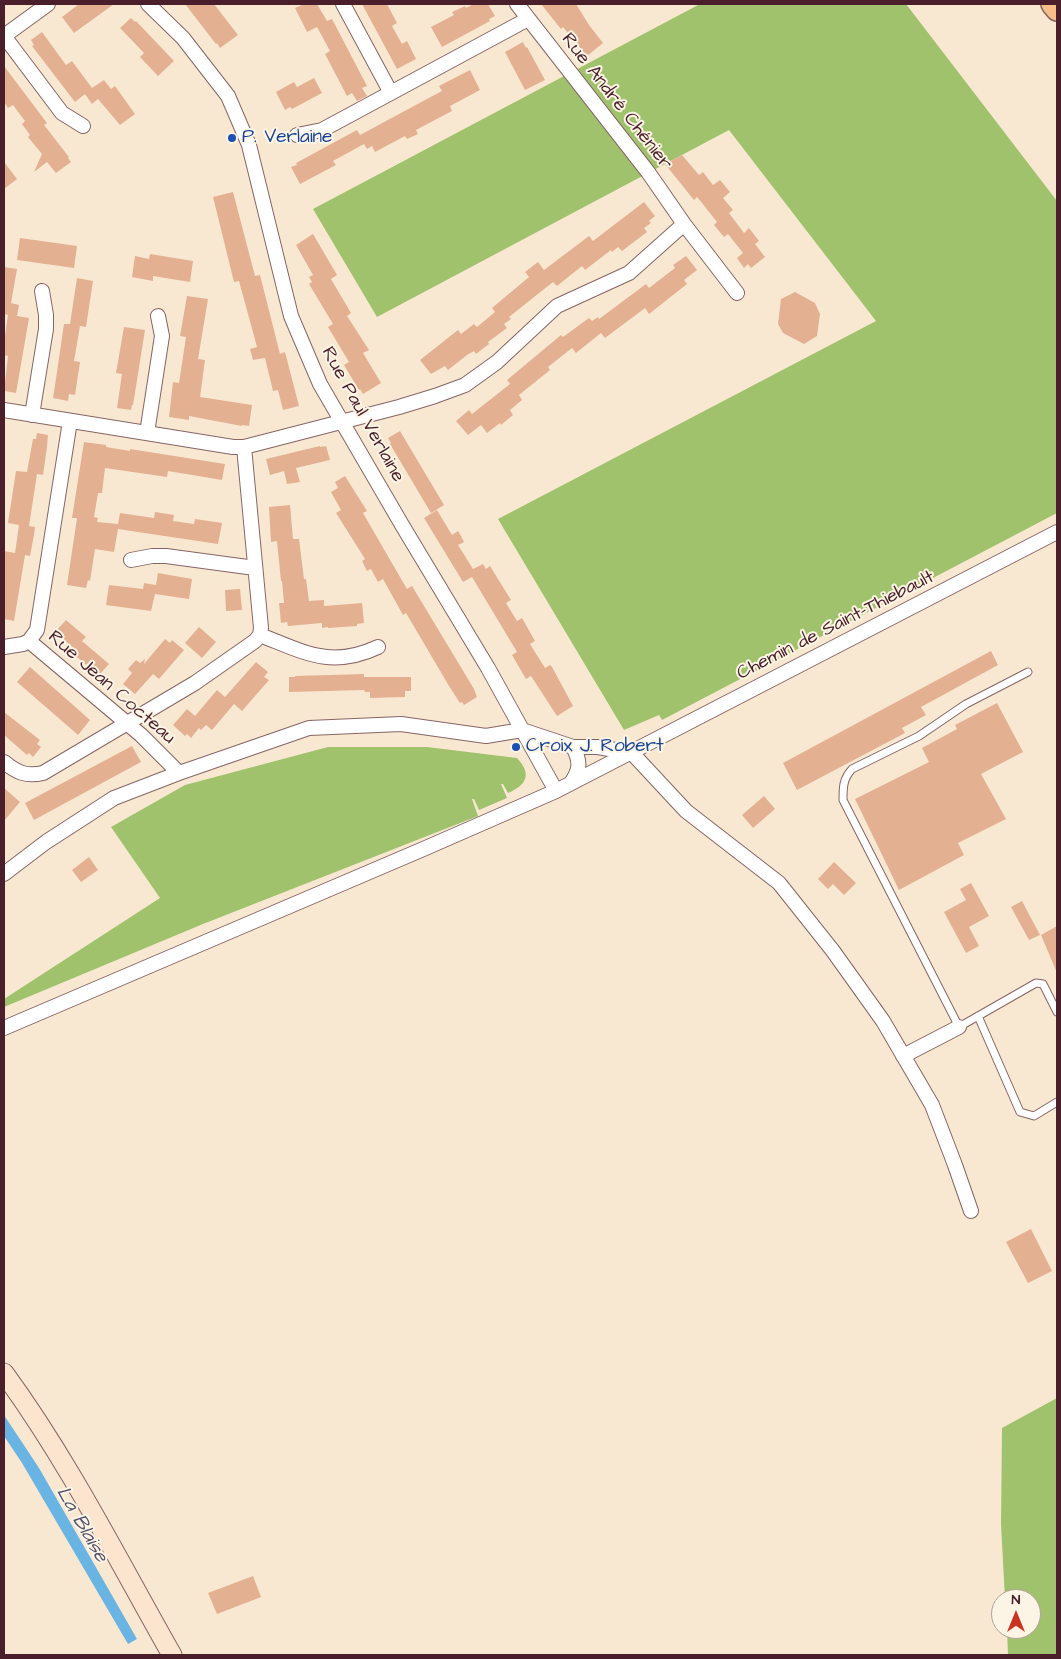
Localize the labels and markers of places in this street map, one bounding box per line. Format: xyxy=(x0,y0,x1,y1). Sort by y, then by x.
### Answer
place label: P. Verlaine xyxy=(242,127,332,149)
marker: P. Verlaine xyxy=(226,132,238,144)
place label: Croix J. Robert xyxy=(526,736,664,758)
marker: Croix J. Robert xyxy=(510,741,522,753)

